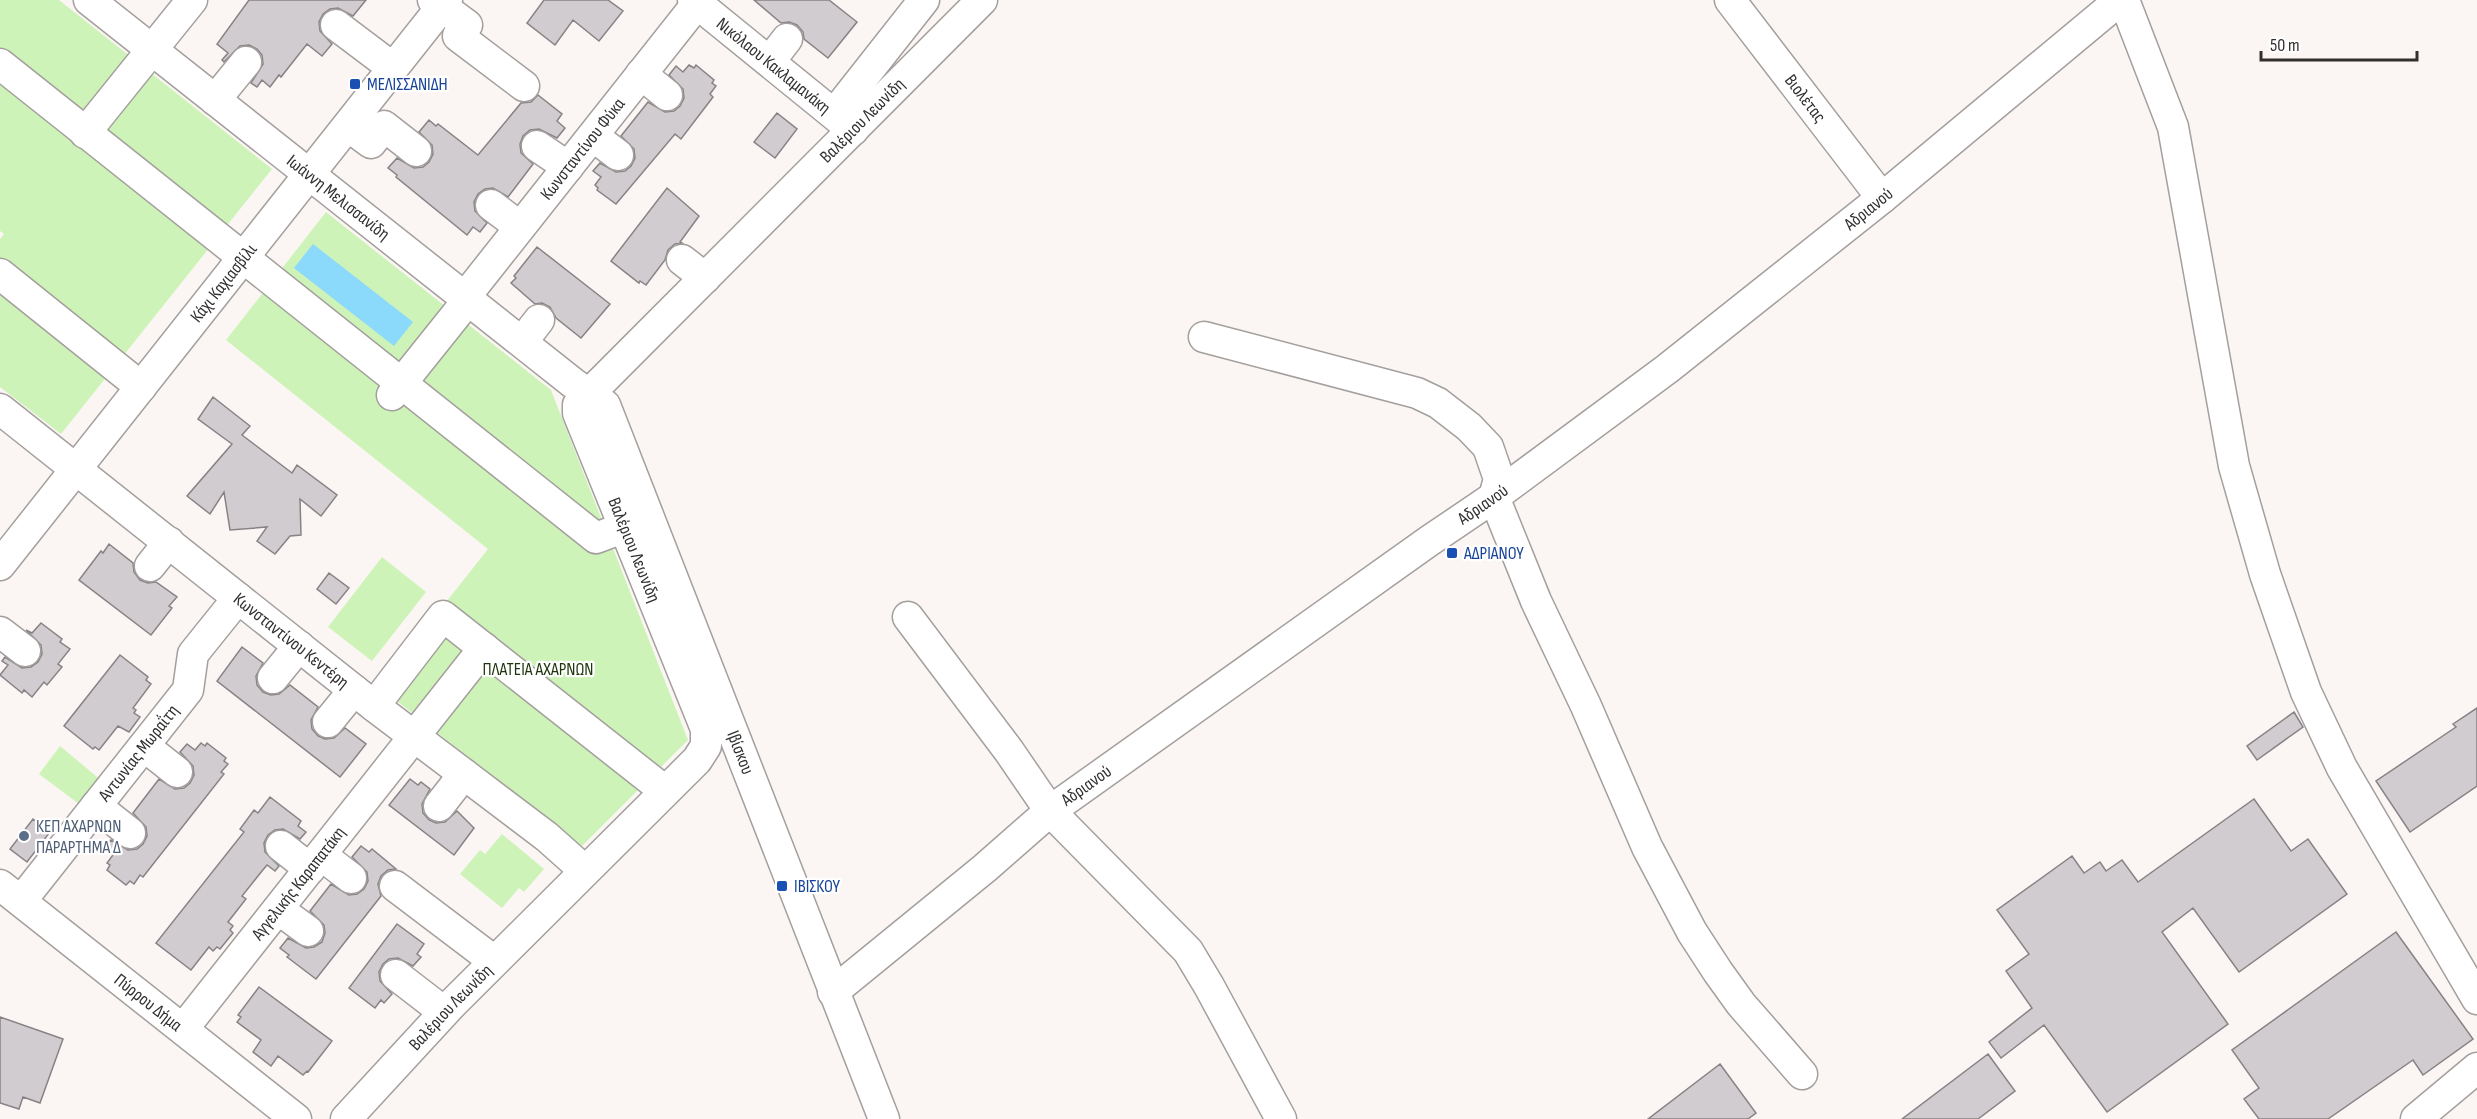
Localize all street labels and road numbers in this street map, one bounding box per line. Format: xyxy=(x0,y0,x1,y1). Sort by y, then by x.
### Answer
street label: Νικόλαου Κακλαμανάκη xyxy=(712,13,835,118)
street label: Βιολέτας xyxy=(1780,70,1831,127)
street label: Βαλέριου Λεωνίδη xyxy=(815,73,909,167)
street label: Κωνσταντίνου Φύκα xyxy=(536,93,629,204)
street label: Ιωάννη Μελισσανίδη xyxy=(283,150,394,244)
street label: Αδριανού xyxy=(1839,183,1897,235)
street label: Κάχι Καχιασβίλι xyxy=(186,239,261,326)
street label: Αδριανού xyxy=(1453,480,1512,530)
street label: Βαλέριου Λεωνίδη xyxy=(603,495,665,605)
street label: Κωνσταντίνου Κεντέρη xyxy=(229,588,353,693)
street label: Αντωνίας Μωραΐτη xyxy=(93,700,183,806)
street label: Ιβίσκου xyxy=(723,728,759,777)
street label: Αδριανού xyxy=(1056,760,1115,811)
street label: Αγγελικής Καραπατάκη xyxy=(246,822,349,945)
street label: Βαλέριου Λεωνίδη xyxy=(404,960,496,1055)
street label: Πύρρου Δήμα xyxy=(110,969,187,1036)

